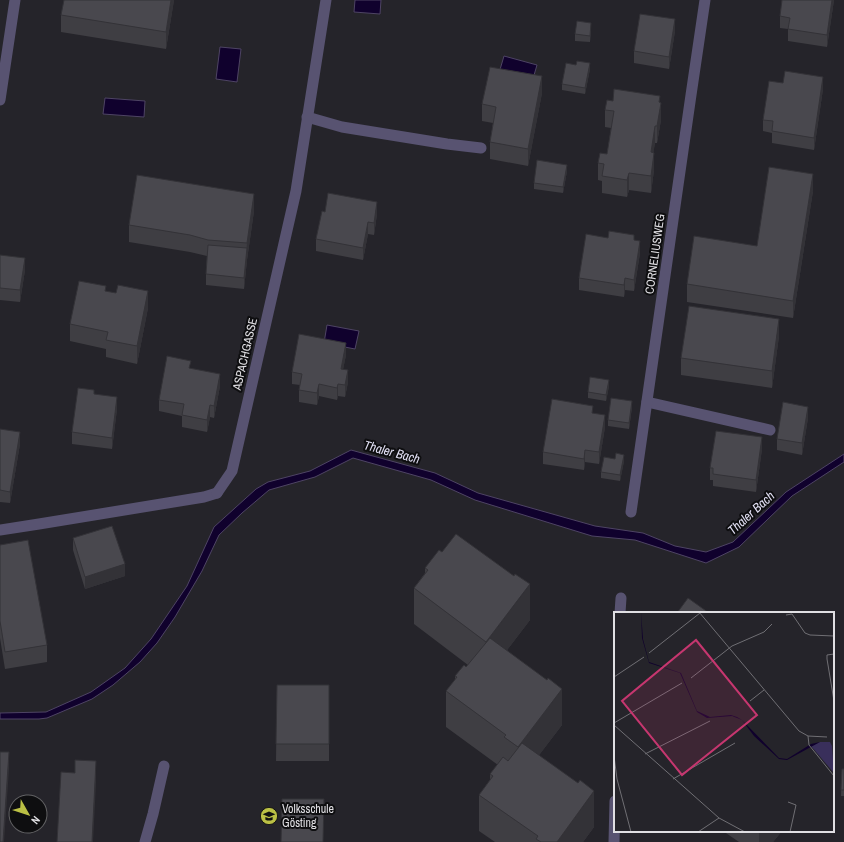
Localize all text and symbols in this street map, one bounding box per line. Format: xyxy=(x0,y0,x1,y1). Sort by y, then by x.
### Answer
street label: CORNELIUSWEG xyxy=(641,213,669,295)
street label: ASPACHGASSE xyxy=(229,316,261,393)
water label: Thaler Bach xyxy=(362,436,422,468)
water label: Thaler Bach xyxy=(724,487,778,539)
inset map xyxy=(614,612,834,832)
north arrow xyxy=(8,794,48,834)
place label: Volksschule Gösting xyxy=(282,801,334,831)
school or university icon: Volksschule Gösting xyxy=(259,806,279,826)
text: N xyxy=(28,813,43,827)

